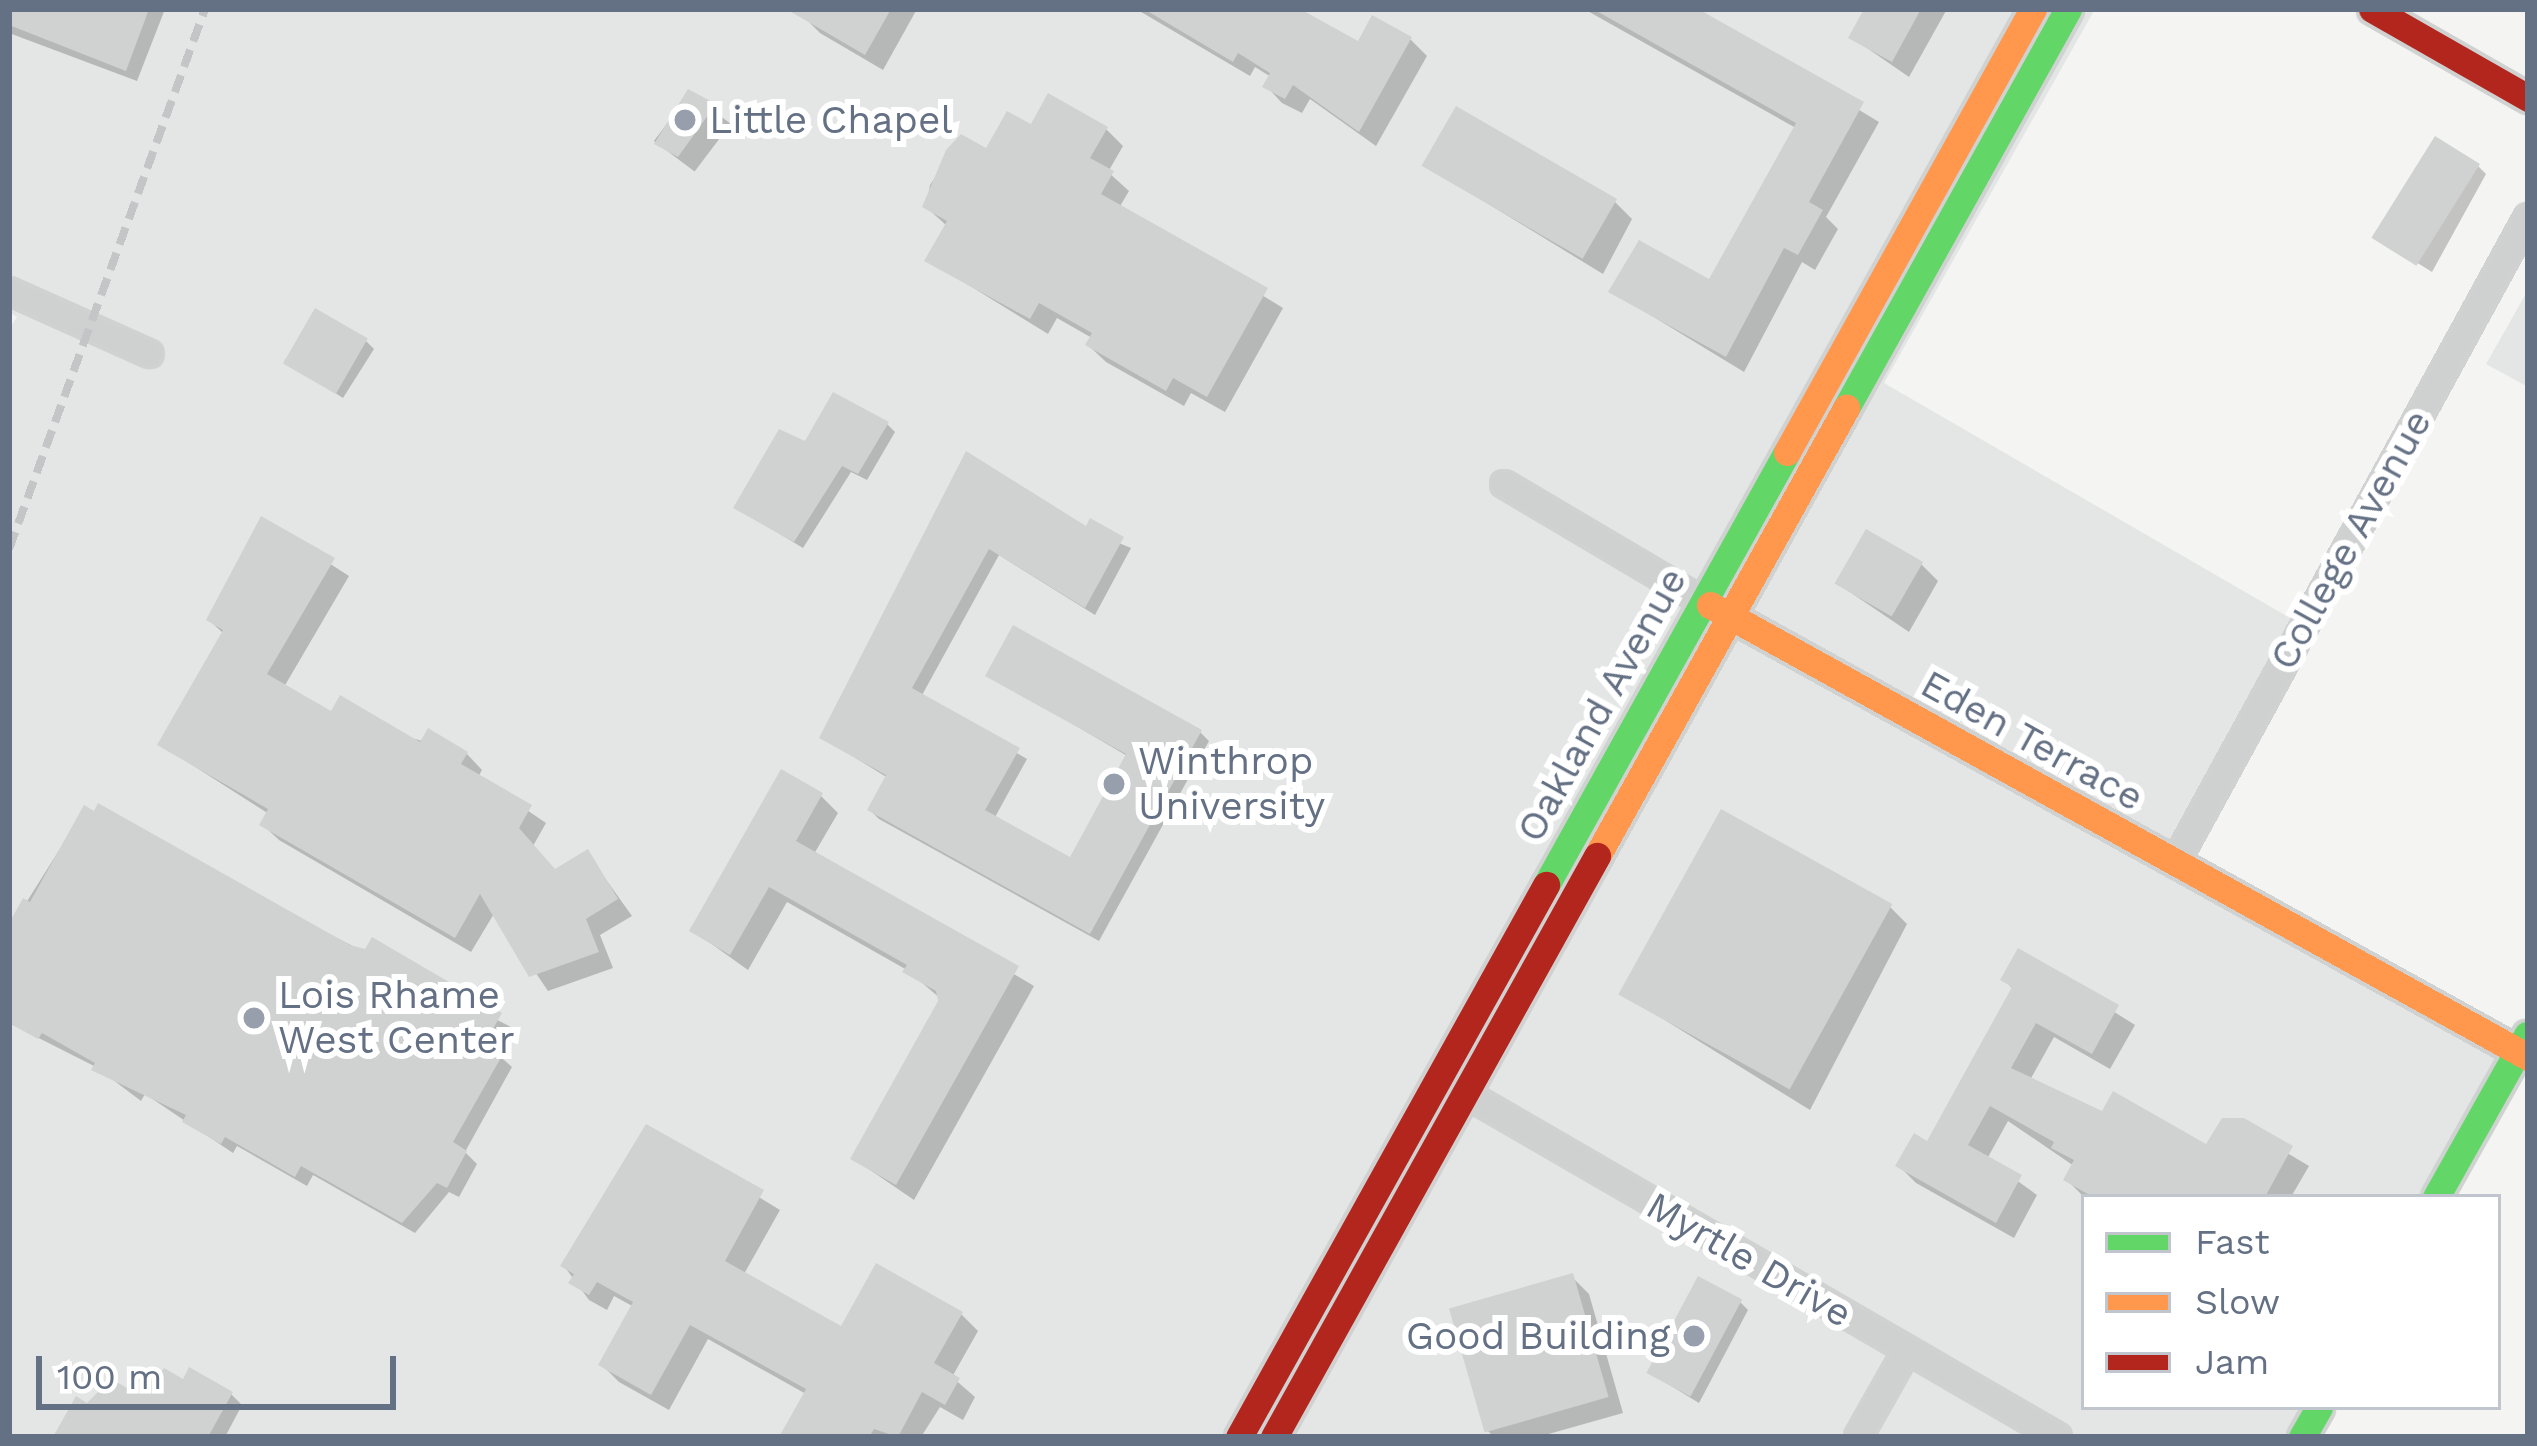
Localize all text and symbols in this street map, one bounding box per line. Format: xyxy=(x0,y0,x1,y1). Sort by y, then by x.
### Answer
place label: Little Chapel xyxy=(709,97,952,143)
marker: Little Chapel xyxy=(672,107,698,133)
street label: College Avenue xyxy=(2260,401,2442,679)
street label: Oakland Avenue xyxy=(1507,559,1697,851)
street label: Eden Terrace xyxy=(1912,660,2152,822)
place label: Winthrop University xyxy=(1138,739,1325,830)
marker: Winthrop University xyxy=(1101,771,1127,797)
place label: Lois Rhame West Center xyxy=(278,973,515,1064)
marker: Lois Rhame West Center xyxy=(241,1005,267,1031)
street label: Myrtle Drive xyxy=(1638,1182,1860,1338)
legend xyxy=(2081,1194,2501,1410)
text: Fast xyxy=(2195,1221,2270,1263)
text: Slow xyxy=(2195,1281,2280,1323)
place label: Good Building xyxy=(1406,1313,1670,1359)
marker: Good Building xyxy=(1681,1323,1707,1349)
scale bar xyxy=(42,1332,402,1406)
text: Jam xyxy=(2195,1341,2269,1383)
text: 100 m xyxy=(57,1356,162,1398)

